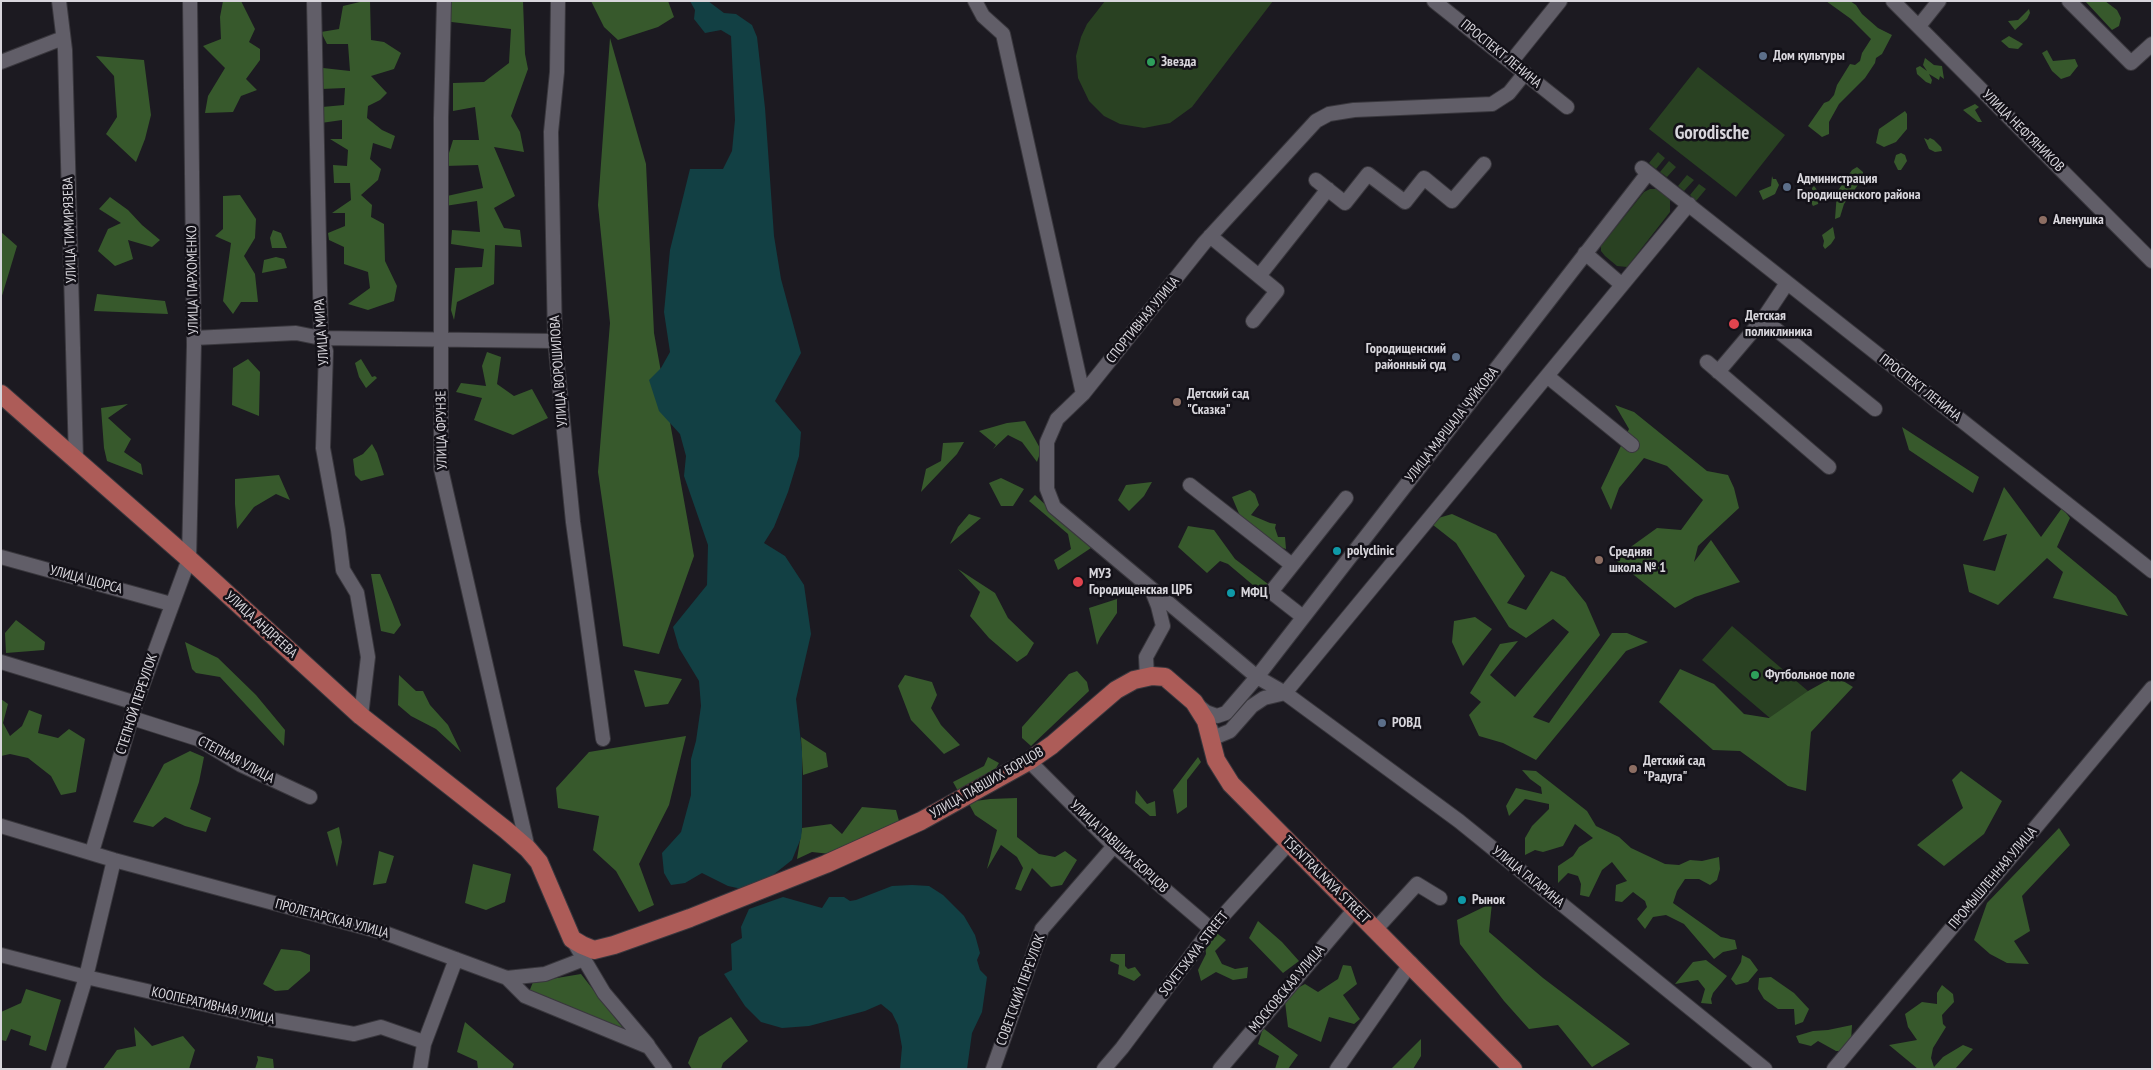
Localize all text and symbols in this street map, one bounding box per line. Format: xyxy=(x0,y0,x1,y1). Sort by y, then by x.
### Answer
street label: ПРОСПЕКТ ЛЕНИНА xyxy=(1457,16,1545,92)
place label: Дом культуры xyxy=(1773,48,1845,64)
marker: Дом культуры xyxy=(1757,50,1769,62)
place label: Звезда xyxy=(1161,54,1196,70)
marker: Звезда xyxy=(1145,56,1157,68)
street label: УЛИЦА НЕФТЯНИКОВ xyxy=(1979,87,2067,175)
district label: Gorodische xyxy=(1675,123,1749,145)
place label: Администрация Городищенского района xyxy=(1797,171,1921,203)
street label: УЛИЦА ТИМИРЯЗЕВА xyxy=(60,176,80,284)
marker: Администрация Городищенского района xyxy=(1781,181,1793,193)
place label: Аленушка xyxy=(2053,212,2104,228)
marker: Аленушка xyxy=(2037,214,2049,226)
street label: УЛИЦА ПАРХОМЕНКО xyxy=(184,225,202,335)
street label: СПОРТИВНАЯ УЛИЦА xyxy=(1103,273,1183,367)
street label: УЛИЦА МИРА xyxy=(311,298,333,366)
place label: Детская поликлиника xyxy=(1745,308,1812,341)
street label: УЛИЦА ВОРОШИЛОВА xyxy=(547,315,571,427)
marker: Детская поликлиника xyxy=(1727,317,1741,331)
place label: Городищенский районный суд xyxy=(1366,341,1446,374)
marker: Городищенский районный суд xyxy=(1450,351,1462,363)
street label: ПРОСПЕКТ ЛЕНИНА xyxy=(1876,351,1964,425)
street label: УЛИЦА МАРШАЛА ЧУЙКОВА xyxy=(1402,364,1502,486)
place label: Детский сад "Сказка" xyxy=(1187,386,1249,418)
street label: УЛИЦА ФРУНЗЕ xyxy=(433,390,451,470)
marker: Детский сад "Сказка" xyxy=(1171,396,1183,408)
place label: polyclinic xyxy=(1347,543,1394,559)
place label: Средняя школа № 1 xyxy=(1609,544,1666,576)
marker: polyclinic xyxy=(1331,545,1343,557)
marker: Средняя школа № 1 xyxy=(1593,554,1605,566)
street label: УЛИЦА ЩОРСА xyxy=(48,562,124,598)
place label: МУЗ Городищенская ЦРБ xyxy=(1089,566,1192,598)
marker: МУЗ Городищенская ЦРБ xyxy=(1071,575,1085,589)
place label: МФЦ xyxy=(1241,585,1268,601)
marker: МФЦ xyxy=(1225,587,1237,599)
street label: УЛИЦА АНДРЕЕВА xyxy=(221,588,301,662)
street label: СТЕПНОЙ ПЕРЕУЛОК xyxy=(113,652,161,756)
place label: Футбольное поле xyxy=(1765,667,1855,683)
marker: Футбольное поле xyxy=(1749,669,1761,681)
place label: РОВД xyxy=(1392,715,1421,731)
marker: РОВД xyxy=(1376,717,1388,729)
street label: СТЕПНАЯ УЛИЦА xyxy=(195,733,277,787)
street label: УЛИЦА ПАВШИХ БОРЦОВ xyxy=(927,744,1047,822)
place label: Детский сад "Радуга" xyxy=(1643,753,1705,786)
marker: Детский сад "Радуга" xyxy=(1627,763,1639,775)
street label: УЛИЦА ПАВШИХ БОРЦОВ xyxy=(1066,797,1172,897)
street label: ПРОМЫШЛЕННАЯ УЛИЦА xyxy=(1945,824,2041,932)
street label: TSENTRALNAYA STREET xyxy=(1279,833,1373,927)
street label: УЛИЦА ГАГАРИНА xyxy=(1489,843,1567,911)
place label: Рынок xyxy=(1472,892,1505,908)
marker: Рынок xyxy=(1456,894,1468,906)
street label: ПРОЛЕТАРСКАЯ УЛИЦА xyxy=(273,896,391,942)
street label: SOVETSKAYA STREET xyxy=(1156,908,1232,1000)
street label: СОВЕТСКИЙ ПЕРЕУЛОК xyxy=(993,932,1049,1048)
street label: МОСКОВСКАЯ УЛИЦА xyxy=(1246,942,1328,1036)
street label: КООПЕРАТИВНАЯ УЛИЦА xyxy=(150,984,276,1028)

